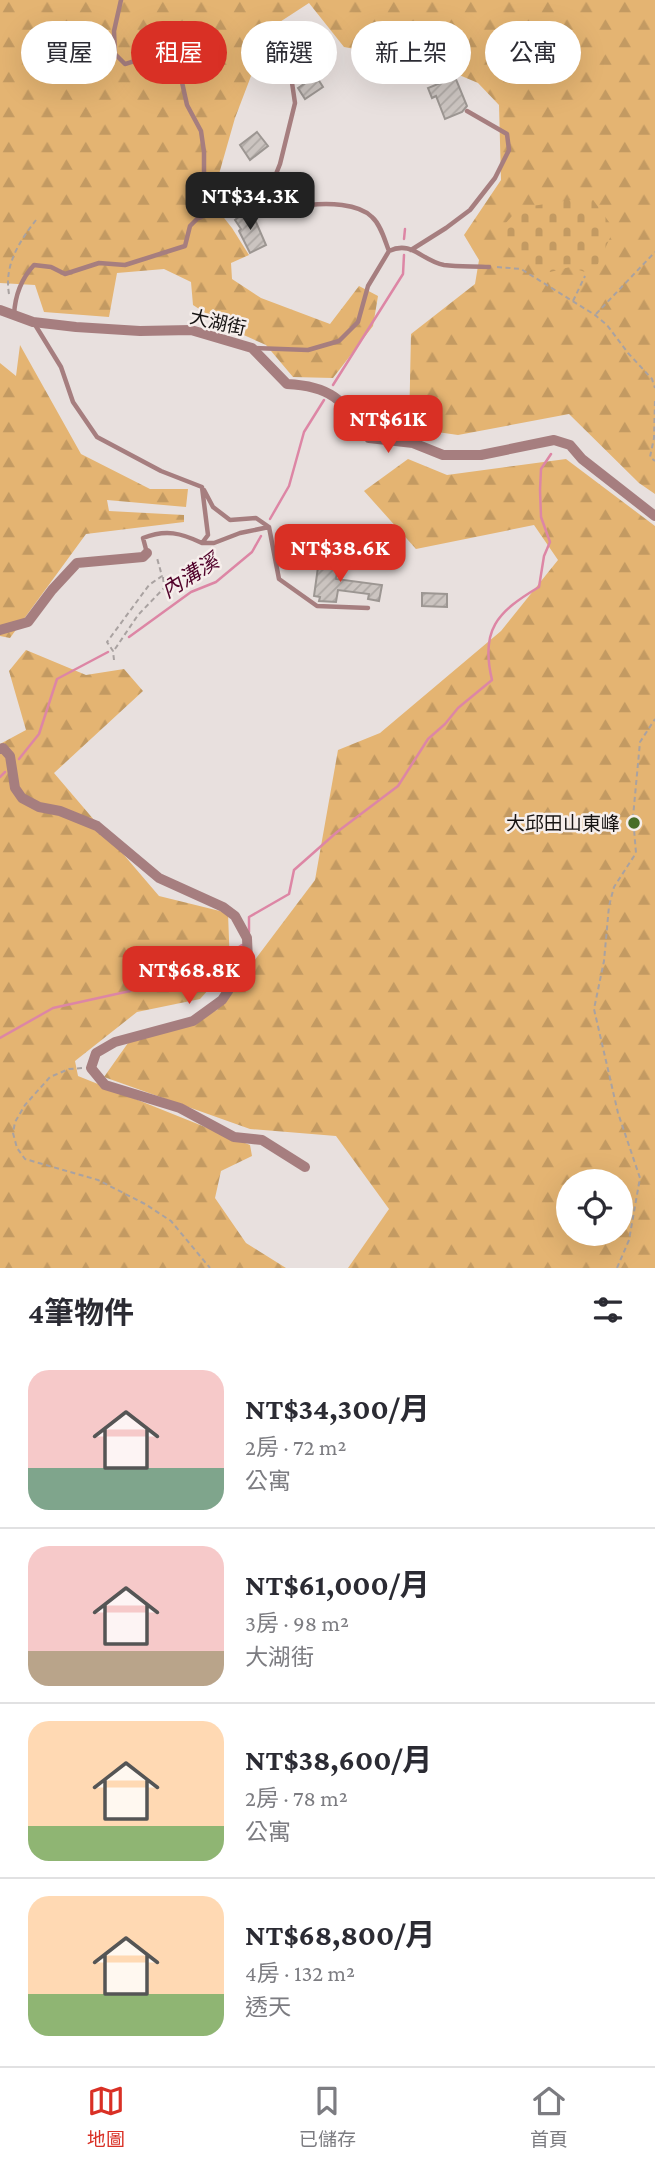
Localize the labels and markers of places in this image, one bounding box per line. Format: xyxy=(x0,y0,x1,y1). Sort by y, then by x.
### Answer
pin: NT$34.3K xyxy=(178,173,322,232)
pin: NT$61K xyxy=(331,396,445,455)
pin: NT$38.6K xyxy=(268,524,412,584)
place label: 大邱田山東峰 xyxy=(506,813,620,834)
marker: 大邱田山東峰 xyxy=(626,815,642,831)
pin: NT$68.8K xyxy=(117,946,261,1006)

